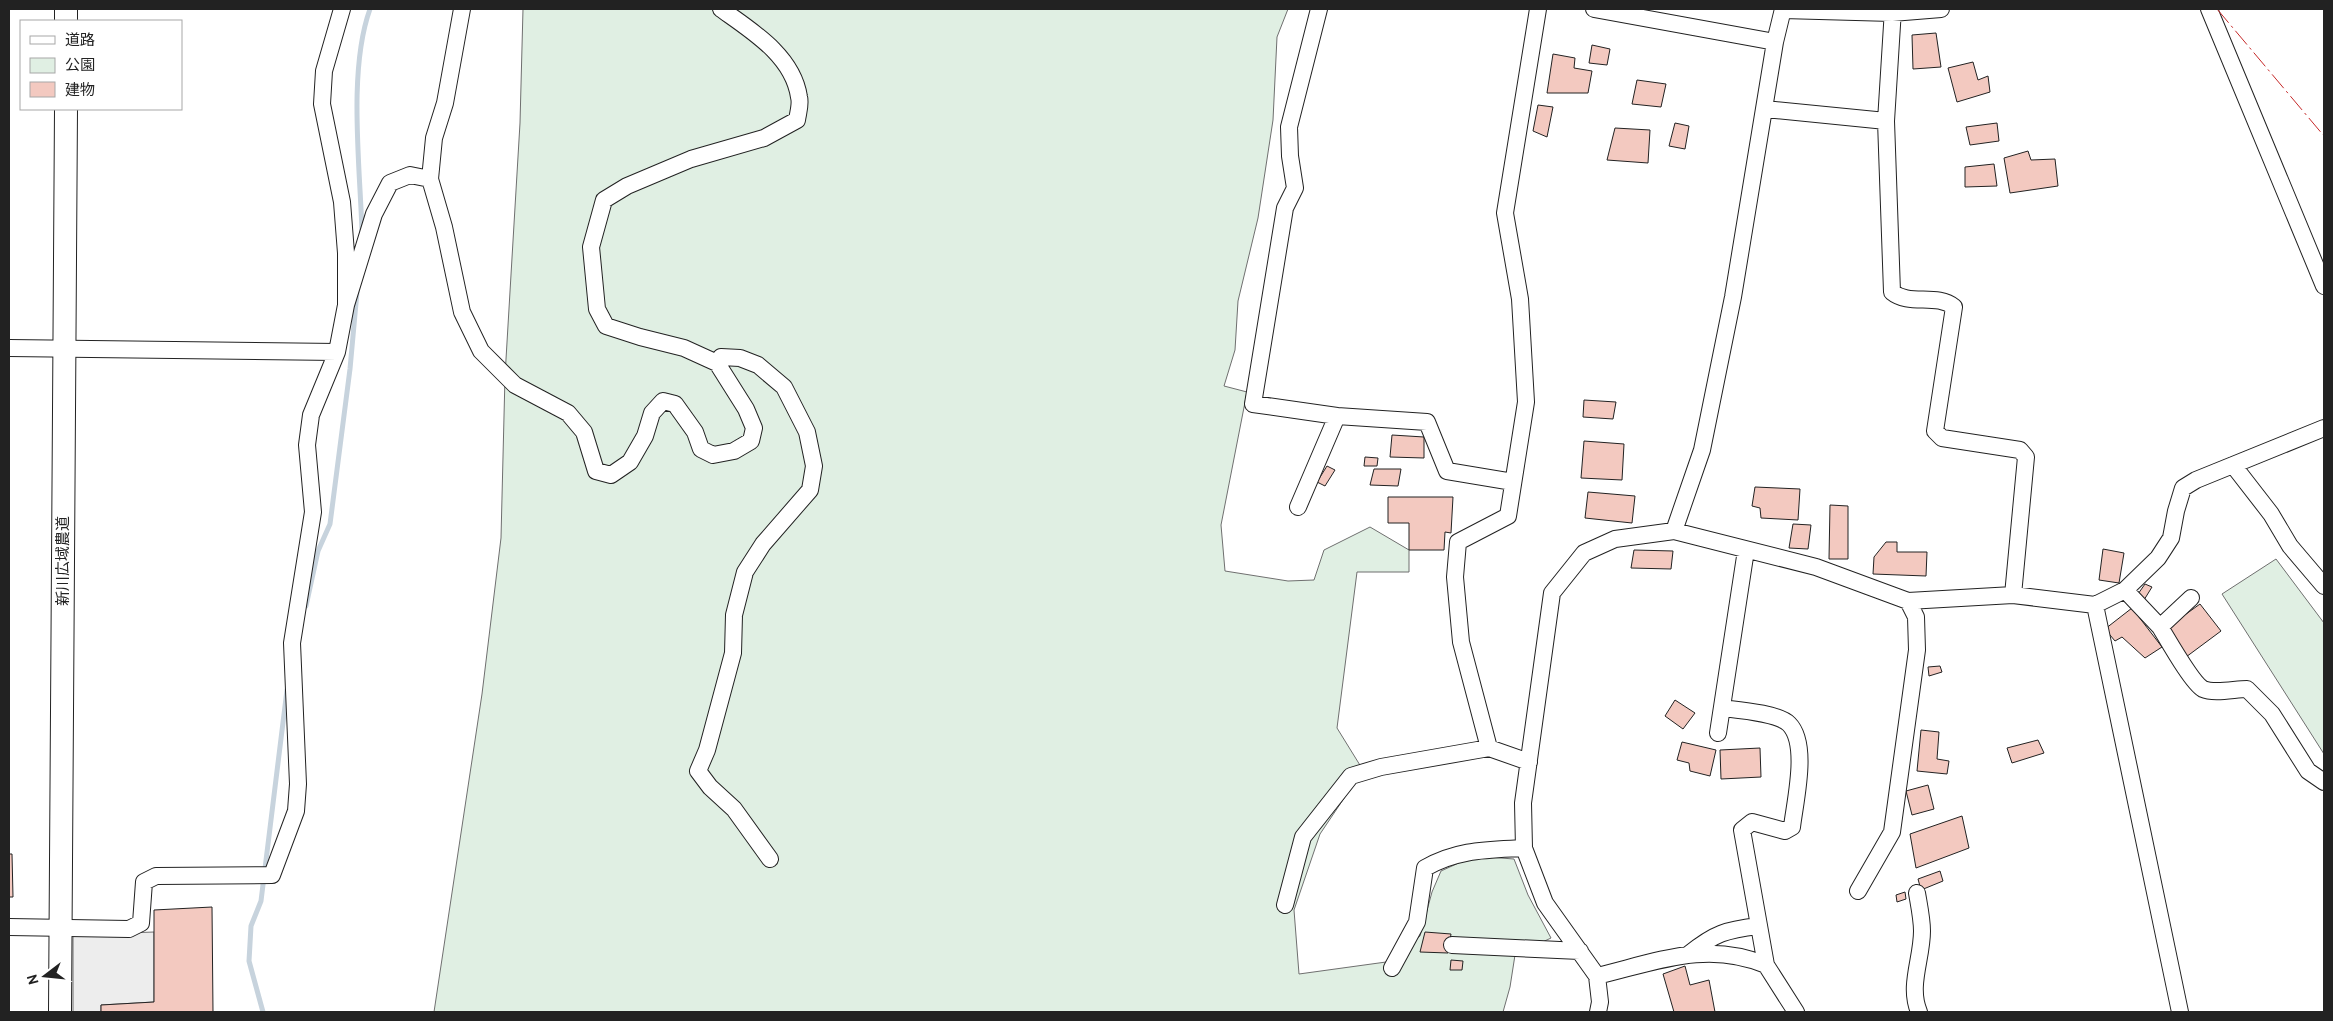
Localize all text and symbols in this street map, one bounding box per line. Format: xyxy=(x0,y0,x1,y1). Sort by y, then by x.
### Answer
legend xyxy=(20,20,182,110)
text: 道路 xyxy=(65,32,95,51)
text: 公園 xyxy=(65,57,95,76)
text: 建物 xyxy=(65,82,95,101)
street label: 新川広域農道 xyxy=(55,516,74,606)
north arrow xyxy=(20,951,70,1001)
text: N xyxy=(24,972,44,986)

